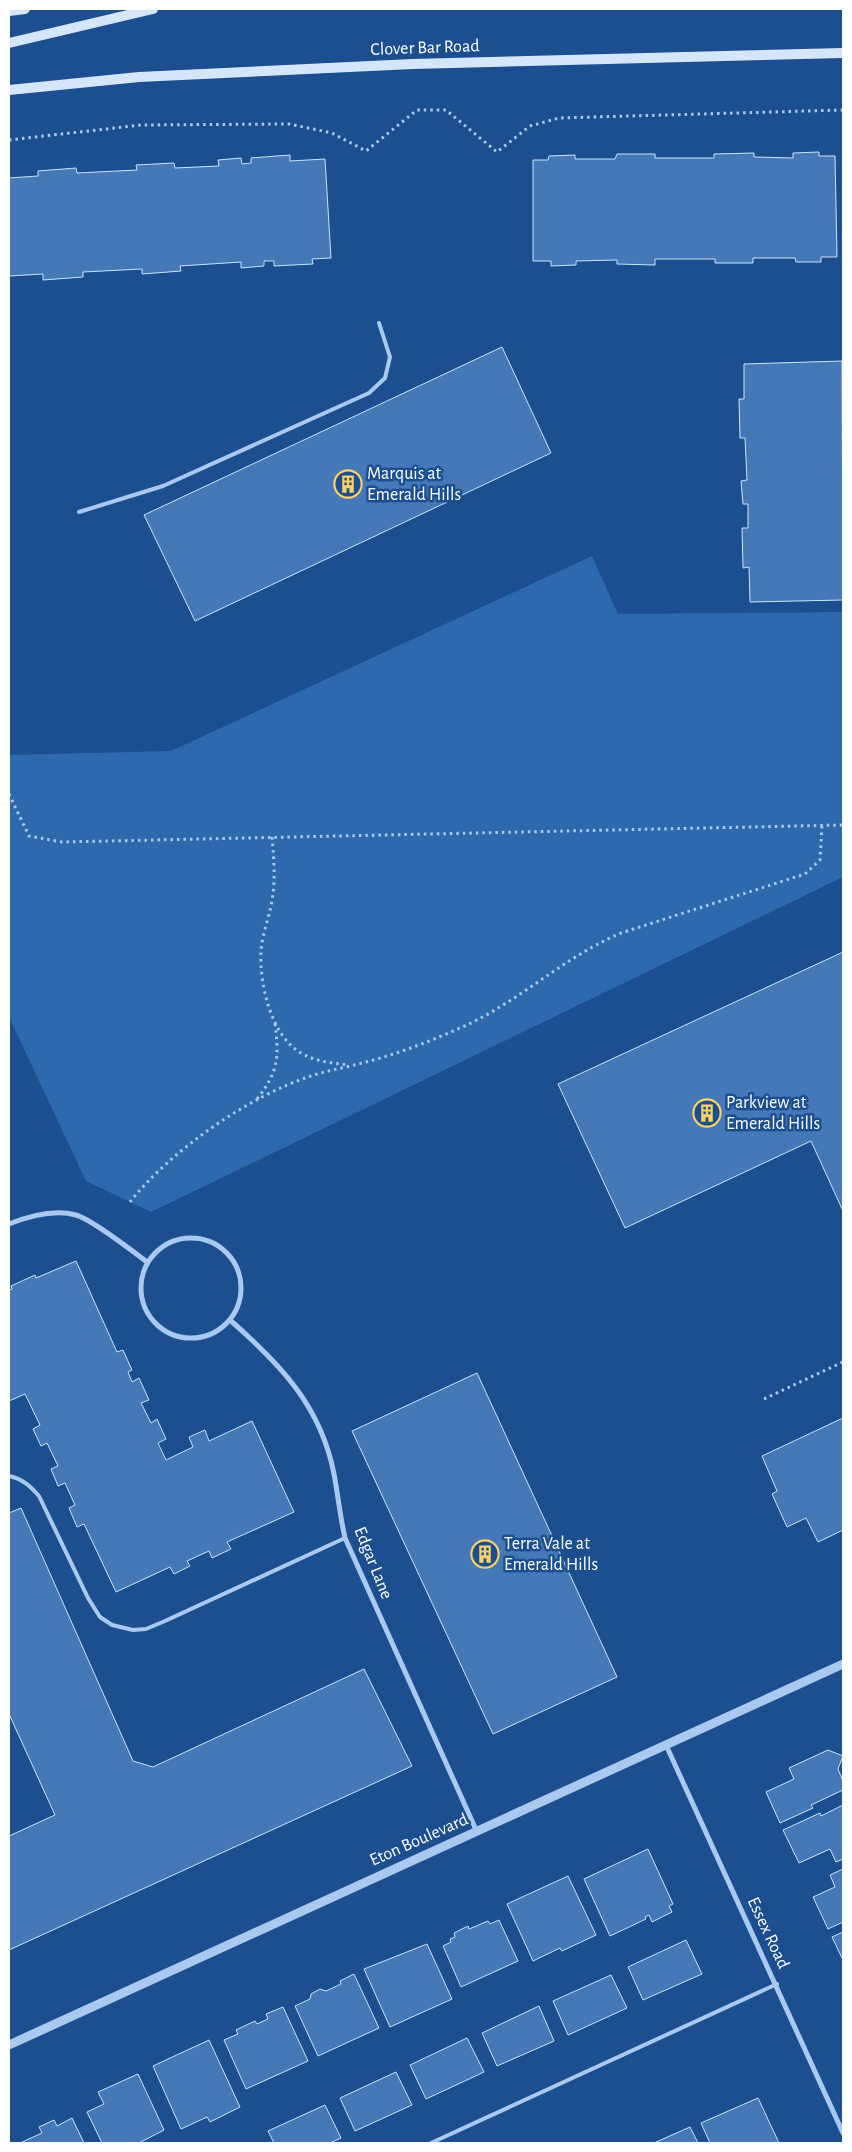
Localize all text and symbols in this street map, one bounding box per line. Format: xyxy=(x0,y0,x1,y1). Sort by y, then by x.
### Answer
street label: Clover Bar Road xyxy=(370,37,480,59)
place label: Marquis at Emerald Hills xyxy=(367,465,461,504)
building icon: Marquis at Emerald Hills xyxy=(333,469,363,499)
place label: Parkview at Emerald Hills xyxy=(726,1094,820,1133)
building icon: Parkview at Emerald Hills xyxy=(692,1098,722,1128)
street label: Edgar Lane xyxy=(350,1524,396,1602)
place label: Terra Vale at Emerald Hills xyxy=(504,1535,598,1574)
building icon: Terra Vale at Emerald Hills xyxy=(470,1539,500,1569)
street label: Eton Boulevard xyxy=(367,1810,471,1870)
street label: Essex Road xyxy=(744,1894,792,1972)

